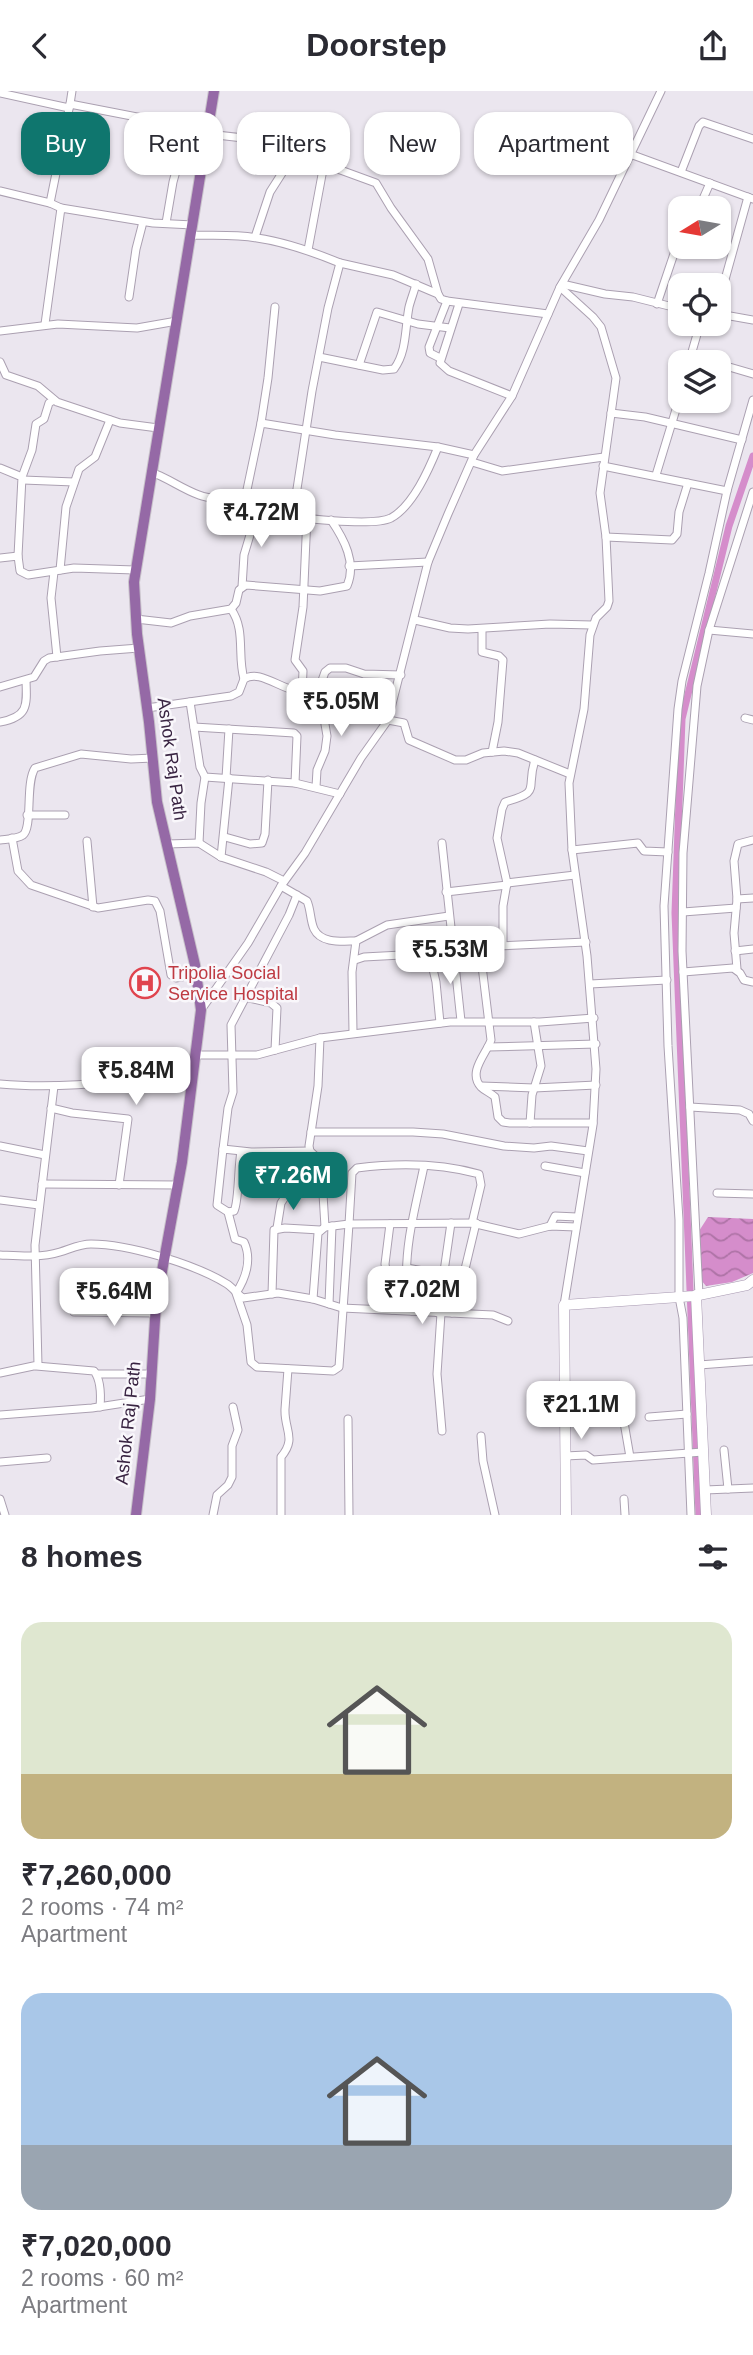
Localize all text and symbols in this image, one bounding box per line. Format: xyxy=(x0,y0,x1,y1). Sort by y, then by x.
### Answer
icon: back xyxy=(21,27,59,65)
text: Doorstep xyxy=(306,27,447,63)
icon: share xyxy=(694,27,732,65)
chip: Buy xyxy=(21,112,110,175)
chip: Rent xyxy=(124,112,223,175)
chip: Filters xyxy=(237,112,350,175)
chip: New xyxy=(364,112,460,175)
chip: Apartment xyxy=(474,112,633,175)
north arrow xyxy=(668,196,732,259)
map controls xyxy=(668,196,731,413)
button: locate xyxy=(668,273,731,336)
button: layers xyxy=(668,350,731,413)
pin: ₹4.72M xyxy=(204,489,318,549)
text: ₹4.72M xyxy=(222,499,300,525)
pin: ₹5.05M xyxy=(284,679,398,738)
text: ₹5.05M xyxy=(302,688,380,714)
street label: Ashok Raj Path xyxy=(153,696,191,822)
pin: ₹5.53M xyxy=(393,927,507,986)
text: ₹5.53M xyxy=(411,936,489,962)
place label: Tripolia Social Service Hospital xyxy=(168,963,298,1004)
hospital icon: Tripolia Social Service Hospital xyxy=(128,966,162,1000)
pin: ₹5.84M xyxy=(79,1047,193,1107)
text: ₹5.84M xyxy=(97,1057,175,1083)
pin: ₹7.26M xyxy=(236,1153,350,1212)
text: ₹7.26M xyxy=(254,1162,332,1188)
pin: ₹7.02M xyxy=(365,1267,479,1326)
pin: ₹5.64M xyxy=(57,1269,171,1328)
text: ₹7.02M xyxy=(383,1276,461,1302)
text: ₹5.64M xyxy=(75,1278,153,1304)
street label: Ashok Raj Path xyxy=(112,1360,144,1486)
pin: ₹21.1M xyxy=(524,1381,638,1441)
text: ₹21.1M xyxy=(542,1391,620,1417)
icon: filters xyxy=(694,1538,732,1576)
text: 8 homes xyxy=(21,1540,143,1573)
icon: home xyxy=(314,1667,440,1793)
text: ₹7,260,000 xyxy=(21,1858,172,1891)
text: 2 rooms · 74 m² xyxy=(21,1894,183,1920)
text: Apartment xyxy=(21,1921,127,1947)
icon: home xyxy=(314,2038,440,2164)
text: ₹7,020,000 xyxy=(21,2229,172,2262)
text: 2 rooms · 60 m² xyxy=(21,2265,183,2291)
text: Apartment xyxy=(21,2292,127,2318)

